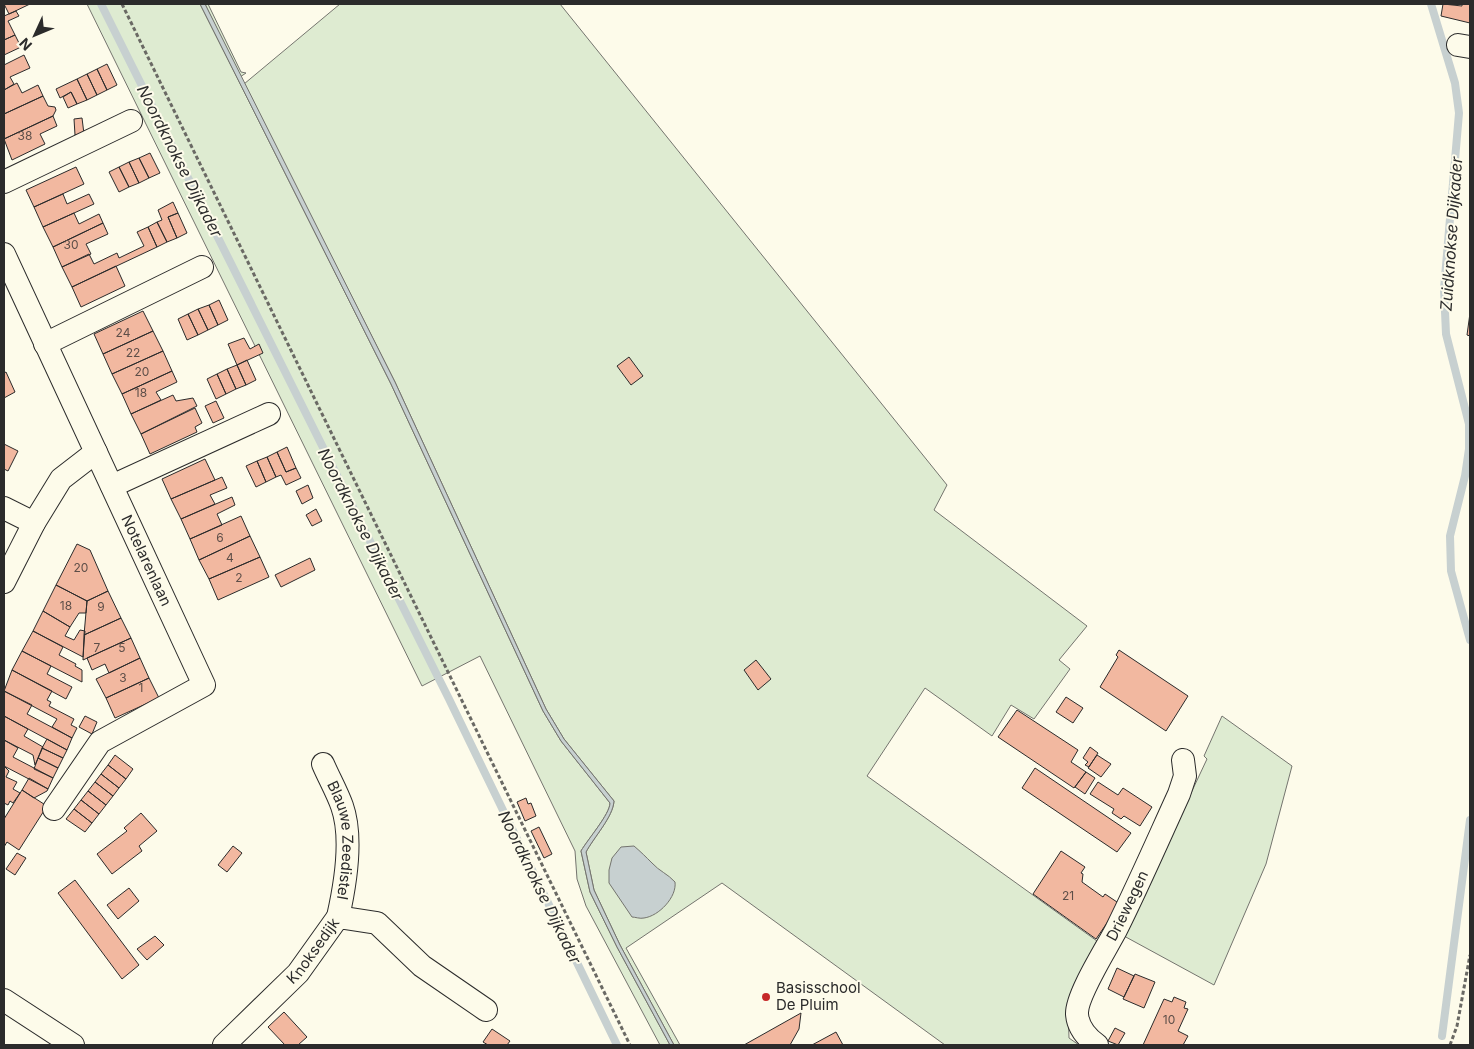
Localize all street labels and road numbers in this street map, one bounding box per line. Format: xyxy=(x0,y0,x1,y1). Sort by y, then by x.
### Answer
street label: Notelarenlaan xyxy=(117,512,176,609)
street label: Blauwe Zeedistel xyxy=(323,778,357,901)
street label: Driewegen xyxy=(1102,867,1152,944)
street label: Knoksedijk xyxy=(282,913,344,988)

